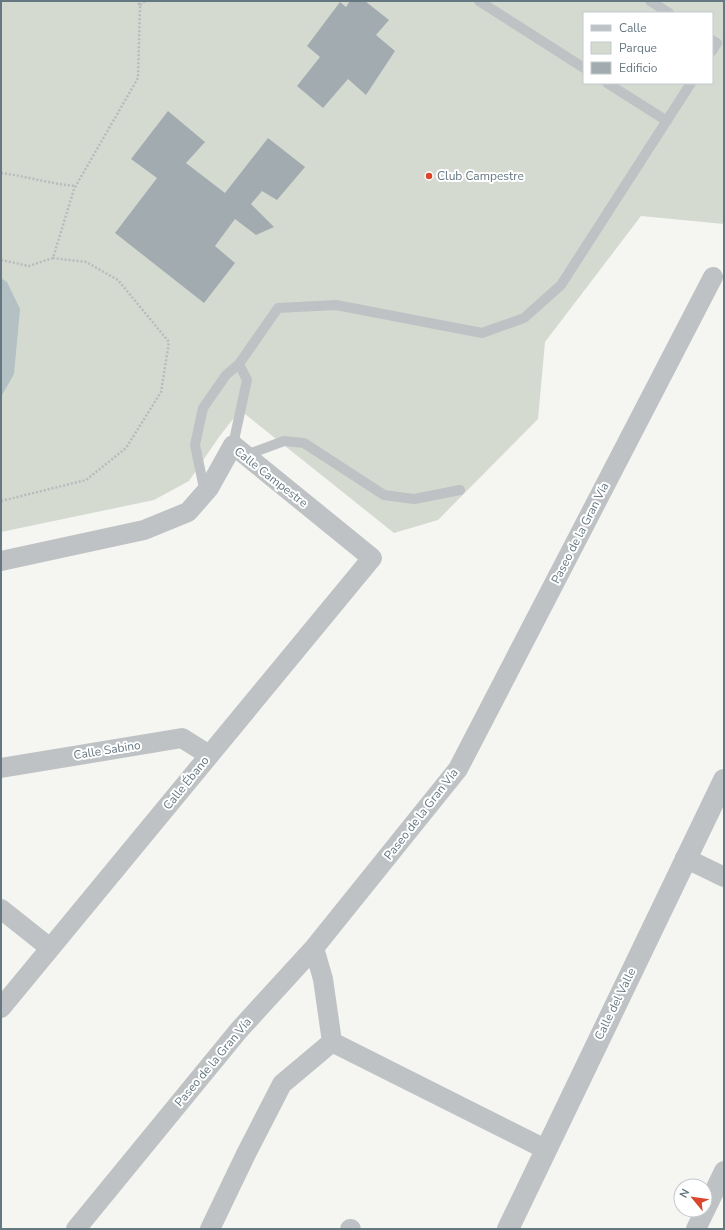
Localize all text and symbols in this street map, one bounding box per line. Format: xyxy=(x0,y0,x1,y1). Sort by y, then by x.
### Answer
legend xyxy=(583,12,713,84)
text: Calle xyxy=(619,20,647,36)
text: Parque xyxy=(619,40,657,56)
text: Edificio xyxy=(619,60,658,76)
place label: Club Campestre xyxy=(437,168,524,184)
marker: Club Campestre xyxy=(424,171,434,181)
street label: Calle Campestre xyxy=(231,443,311,511)
street label: Paseo de la Gran Vía xyxy=(548,480,612,586)
street label: Calle Sabino xyxy=(72,737,142,763)
street label: Calle Ébano xyxy=(159,753,213,813)
street label: Paseo de la Gran Vía xyxy=(380,765,462,863)
street label: Calle del Valle xyxy=(591,965,639,1043)
street label: Paseo de la Gran Vía xyxy=(171,1014,255,1110)
north arrow xyxy=(673,1178,713,1218)
text: N xyxy=(676,1186,693,1201)

